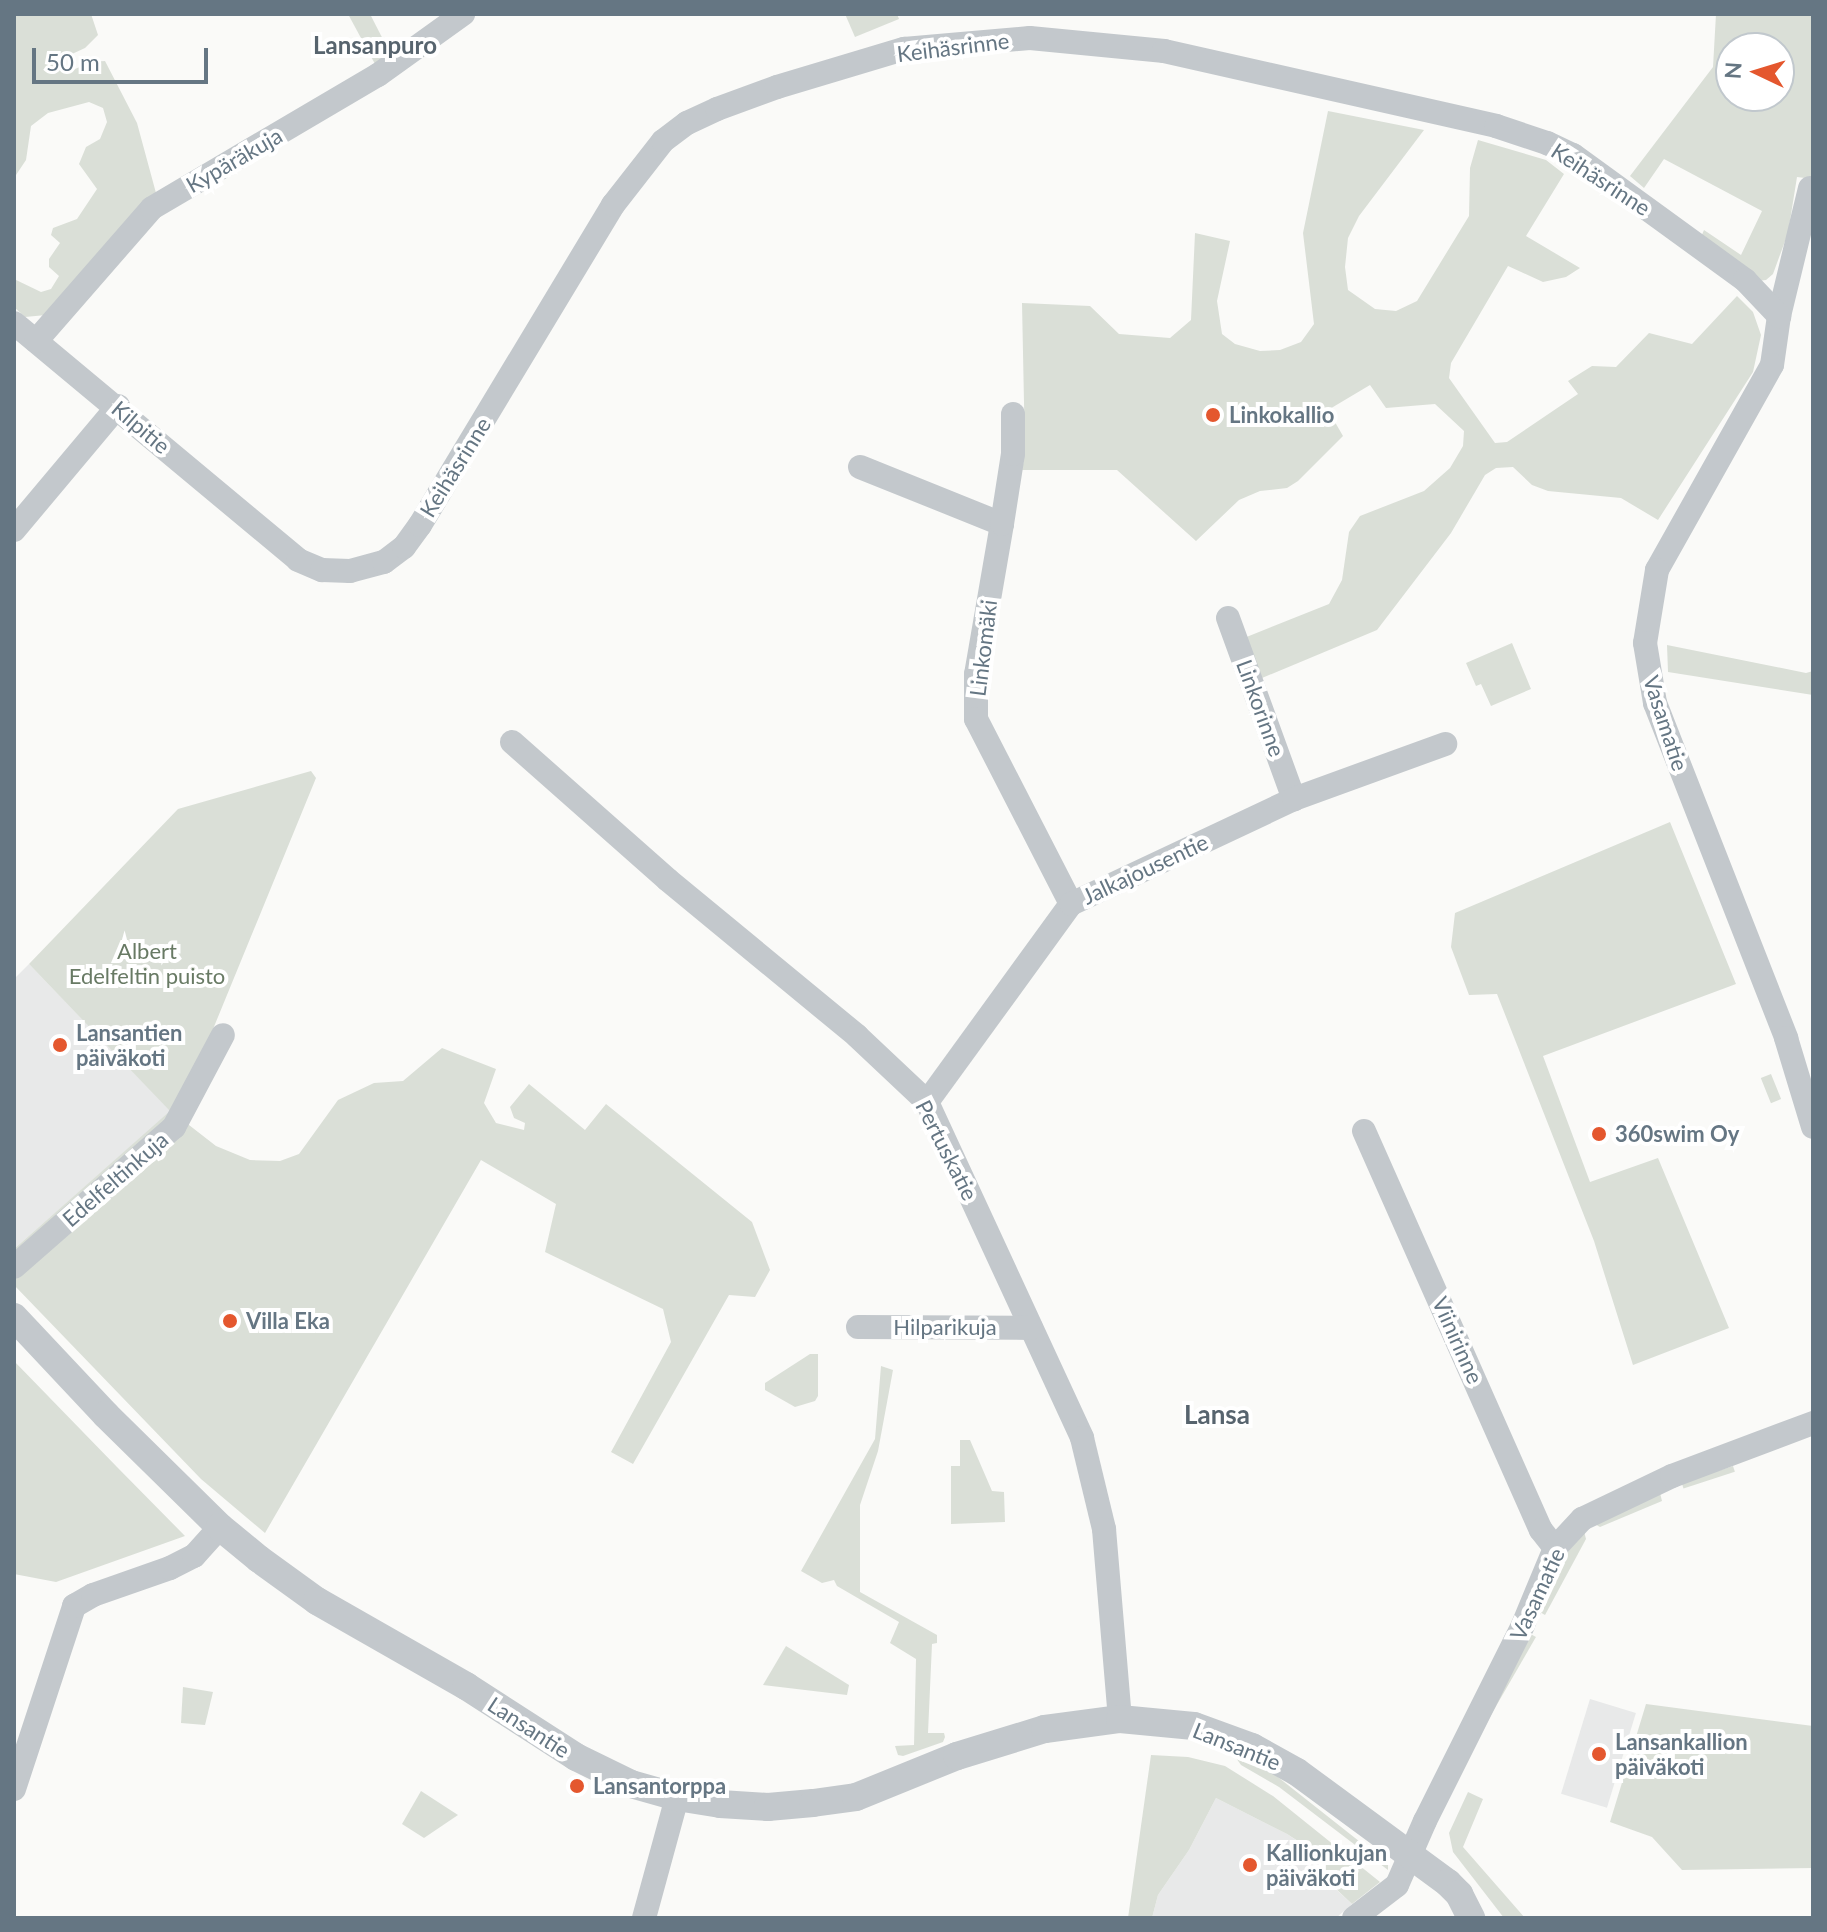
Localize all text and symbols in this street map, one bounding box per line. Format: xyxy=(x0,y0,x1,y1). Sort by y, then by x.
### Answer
street label: Keihäsrinne xyxy=(895,27,1011,67)
district label: Lansanpuro xyxy=(313,31,437,59)
scale bar xyxy=(36,32,212,82)
north arrow xyxy=(1715,32,1795,112)
text: 50 m xyxy=(46,47,100,76)
text: N xyxy=(1718,61,1747,80)
street label: Kypäräkuja xyxy=(181,122,287,198)
street label: Keihäsrinne xyxy=(1546,137,1656,221)
street label: Kilpitie xyxy=(107,395,175,459)
place label: Linkokallio xyxy=(1229,402,1334,428)
marker: Linkokallio xyxy=(1204,406,1222,424)
street label: Keihäsrinne xyxy=(414,412,496,522)
street label: Linkomäki xyxy=(964,598,1002,698)
street label: Linkorinne xyxy=(1231,656,1291,760)
street label: Vasamatie xyxy=(1638,672,1694,774)
street label: Jalkajousentie xyxy=(1078,828,1212,910)
park label: Albert Edelfeltin puisto xyxy=(69,937,225,988)
place label: Lansantien päiväkoti xyxy=(76,1019,182,1070)
marker: Lansantien päiväkoti xyxy=(51,1036,69,1054)
street label: Pertuskatie xyxy=(910,1095,984,1205)
place label: 360swim Oy xyxy=(1615,1121,1739,1147)
marker: 360swim Oy xyxy=(1590,1125,1608,1143)
street label: Edelfeltinkuja xyxy=(57,1126,173,1232)
street label: Viinirinne xyxy=(1427,1292,1489,1388)
place label: Villa Eka xyxy=(246,1308,330,1334)
marker: Villa Eka xyxy=(221,1312,239,1330)
street label: Hilparikuja xyxy=(893,1314,997,1340)
district label: Lansa xyxy=(1184,1399,1250,1431)
street label: Vasamatie xyxy=(1504,1544,1570,1644)
street label: Lansantie xyxy=(483,1691,575,1763)
street label: Lansantie xyxy=(1189,1716,1285,1776)
place label: Lansankallion päiväkoti xyxy=(1615,1728,1748,1780)
marker: Lansankallion päiväkoti xyxy=(1590,1745,1608,1763)
place label: Lansantorppa xyxy=(593,1773,726,1799)
marker: Lansantorppa xyxy=(568,1777,586,1795)
place label: Kallionkujan päiväkoti xyxy=(1266,1839,1387,1890)
marker: Kallionkujan päiväkoti xyxy=(1241,1856,1259,1874)

